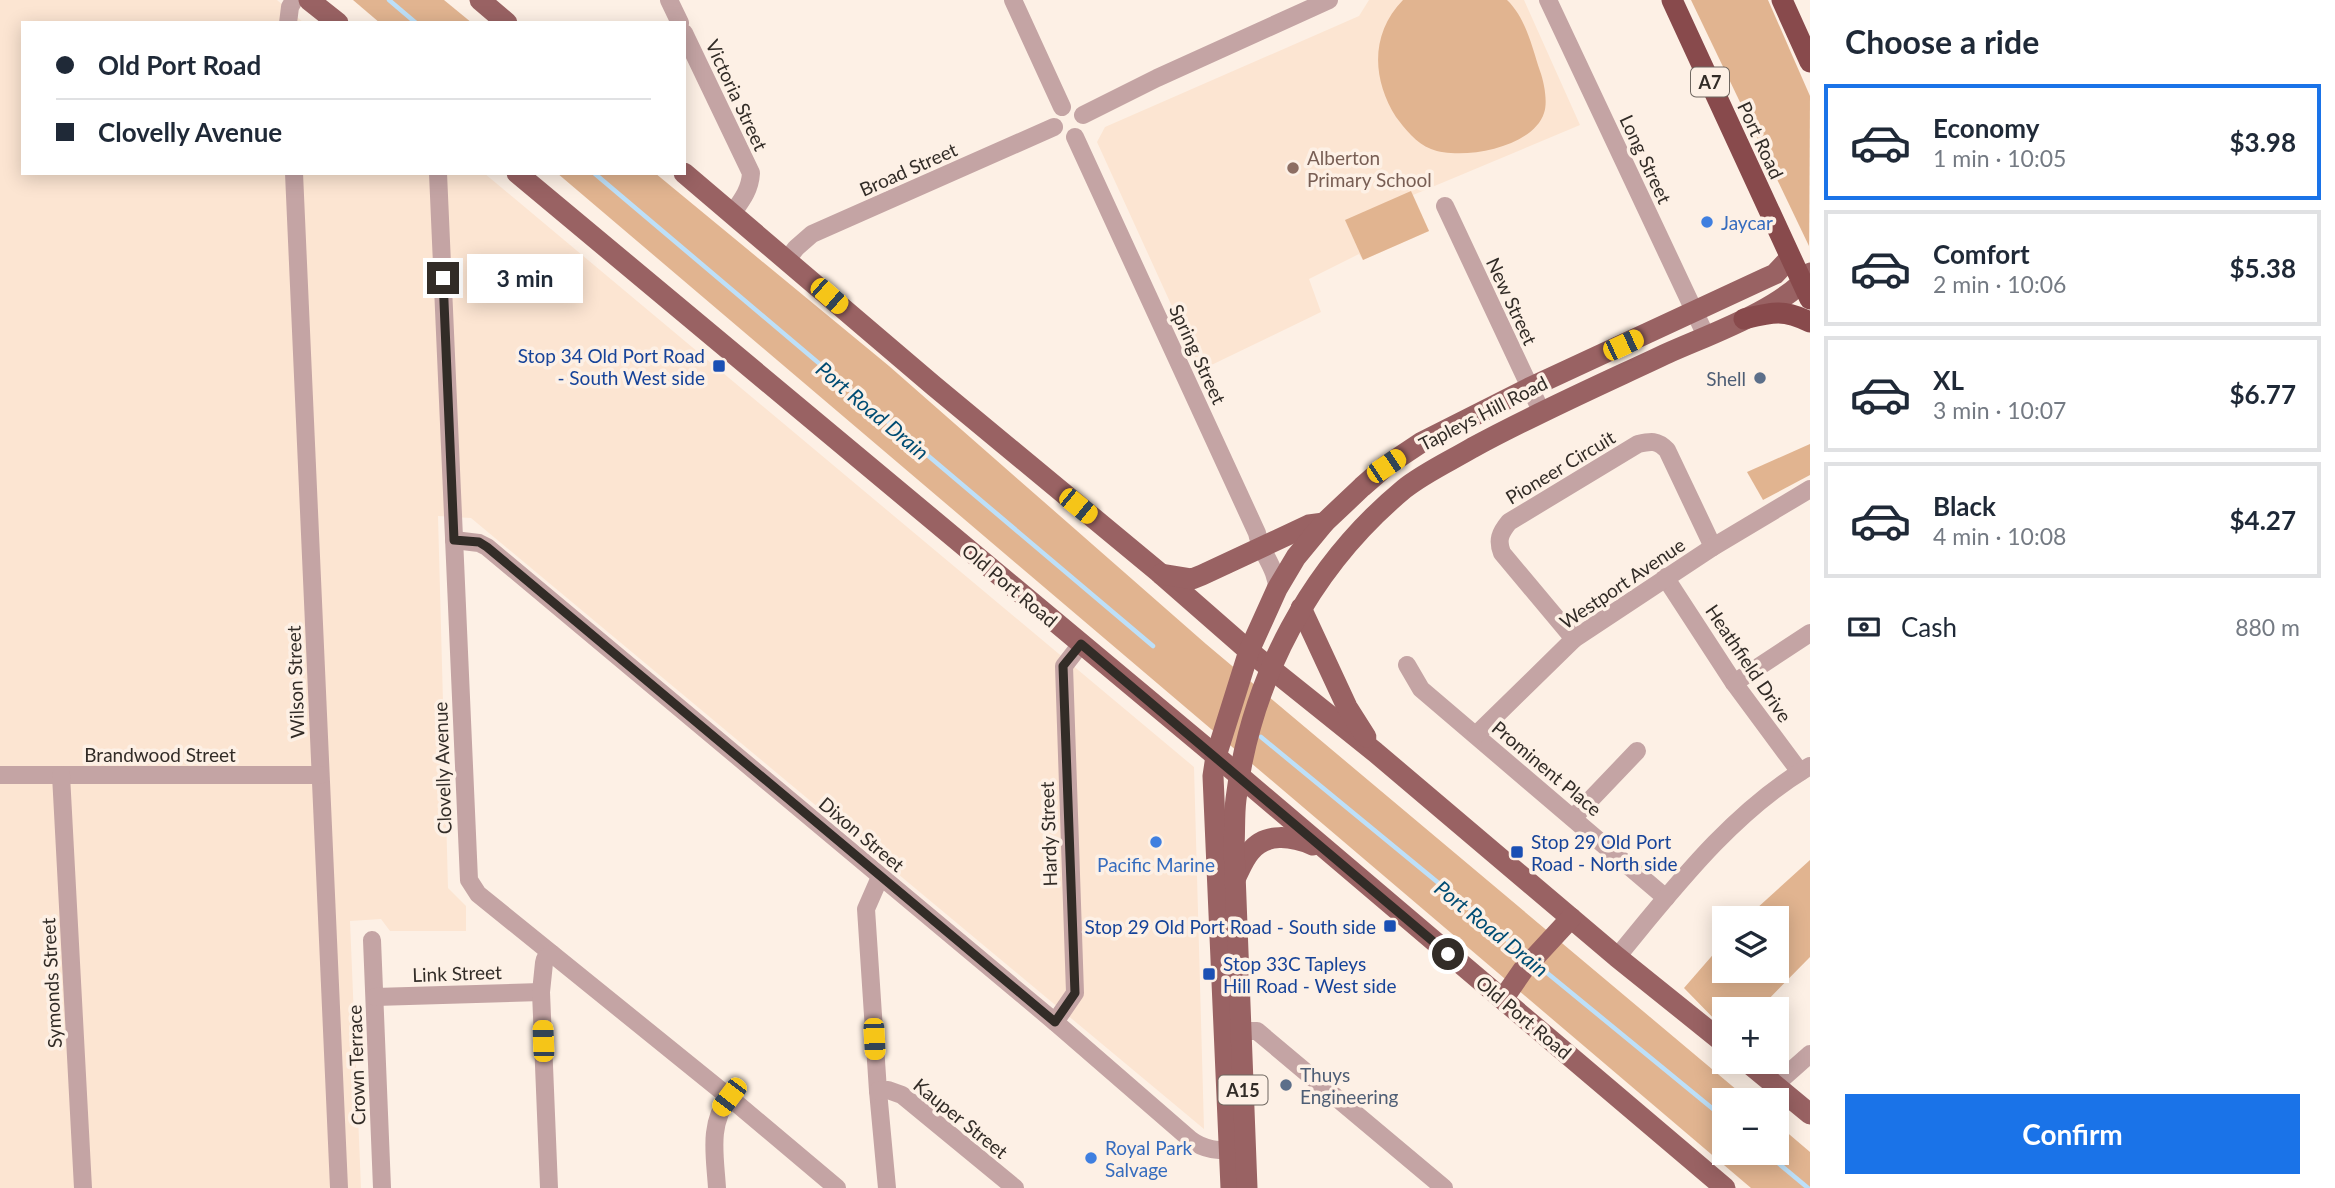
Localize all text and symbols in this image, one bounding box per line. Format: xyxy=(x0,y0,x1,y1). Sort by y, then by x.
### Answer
text: Choose a ride xyxy=(1845,22,2039,61)
street label: Victoria Street xyxy=(701,36,773,154)
text: Old Port Road xyxy=(98,49,261,81)
road number: A7 xyxy=(1691,68,1729,96)
street label: Port Road xyxy=(1733,98,1789,182)
street label: Long Street xyxy=(1615,111,1677,207)
icon: car xyxy=(1849,111,1912,174)
text: Economy xyxy=(1933,112,2039,144)
text: Clovelly Avenue xyxy=(98,116,282,148)
text: $3.98 xyxy=(2230,126,2296,158)
street label: Broad Street xyxy=(856,137,961,201)
text: 1 min · 10:05 xyxy=(1933,144,2066,172)
place label: Alberton Primary School xyxy=(1307,146,1432,191)
marker: Alberton Primary School xyxy=(1285,160,1301,176)
place label: Jaycar xyxy=(1721,211,1773,234)
marker: Jaycar xyxy=(1699,214,1715,230)
icon: car xyxy=(1849,237,1912,300)
text: Comfort xyxy=(1933,238,2030,270)
text: $5.38 xyxy=(2230,252,2296,284)
callout: 3 min xyxy=(467,254,583,302)
street label: New Street xyxy=(1482,254,1542,348)
route end xyxy=(427,262,459,294)
text: 3 min xyxy=(496,264,554,292)
text: 2 min · 10:06 xyxy=(1933,270,2066,298)
car xyxy=(807,274,852,318)
street label: Spring Street xyxy=(1165,300,1231,408)
car xyxy=(1600,327,1647,363)
place label: Stop 34 Old Port Road - South West side xyxy=(518,344,705,389)
water label: Port Road Drain xyxy=(812,356,934,464)
marker: Stop 34 Old Port Road - South West side xyxy=(711,358,727,374)
icon: car xyxy=(1849,363,1912,426)
text: XL xyxy=(1933,364,1964,396)
place label: Shell xyxy=(1706,367,1746,390)
marker: Shell xyxy=(1752,370,1768,386)
street label: Tapleys Hill Road xyxy=(1415,371,1551,455)
text: $6.77 xyxy=(2230,378,2296,410)
text: 3 min · 10:07 xyxy=(1933,396,2066,424)
street label: Pioneer Circuit xyxy=(1501,425,1619,509)
car xyxy=(1363,446,1410,486)
car xyxy=(1056,485,1101,527)
icon: car xyxy=(1849,489,1912,552)
text: Black xyxy=(1933,490,1996,522)
text: $4.27 xyxy=(2230,504,2296,536)
text: 4 min · 10:08 xyxy=(1933,522,2066,550)
street label: Westport Avenue xyxy=(1555,533,1689,633)
street label: Old Port Road xyxy=(958,538,1062,632)
street label: Heathfield Drive xyxy=(1701,600,1797,726)
icon: cash xyxy=(1845,608,1883,646)
text: Cash xyxy=(1901,611,1957,643)
text: 880 m xyxy=(2235,613,2300,641)
street label: Wilson Street xyxy=(282,625,308,739)
street label: Clovelly Avenue xyxy=(428,701,456,835)
street label: Prominent Place xyxy=(1488,716,1606,820)
street label: Brandwood Street xyxy=(84,743,236,766)
street label: Hardy Street xyxy=(1035,781,1061,887)
street label: Dixon Street xyxy=(815,792,909,876)
place label: Stop 29 Old Port Road - North side xyxy=(1531,830,1678,875)
marker: Pacific Marine xyxy=(1148,834,1164,850)
marker: Stop 29 Old Port Road - North side xyxy=(1509,844,1525,860)
place label: Pacific Marine xyxy=(1097,853,1215,876)
water label: Port Road Drain xyxy=(1430,875,1554,981)
map controls xyxy=(1712,906,1789,1165)
button: layers xyxy=(1712,906,1789,983)
place label: Stop 29 Old Port Road - South side xyxy=(1085,915,1376,938)
street label: Symonds Street xyxy=(36,917,66,1049)
marker: Stop 29 Old Port Road - South side xyxy=(1382,918,1398,934)
route start xyxy=(1432,938,1464,970)
place label: Stop 33C Tapleys Hill Road - West side xyxy=(1223,952,1396,997)
street label: Link Street xyxy=(412,960,502,986)
marker: Stop 33C Tapleys Hill Road - West side xyxy=(1201,966,1217,982)
street label: Old Port Road xyxy=(1472,970,1576,1064)
button: + xyxy=(1712,997,1789,1074)
street label: Crown Terrace xyxy=(342,1004,370,1126)
car xyxy=(863,1017,886,1061)
car xyxy=(532,1020,555,1062)
place label: Thuys Engineering xyxy=(1300,1063,1398,1108)
street label: Kauper Street xyxy=(909,1073,1013,1163)
car xyxy=(708,1074,751,1120)
road number: A15 xyxy=(1218,1076,1268,1105)
marker: Thuys Engineering xyxy=(1278,1077,1294,1093)
button: − xyxy=(1712,1088,1789,1165)
button: Confirm xyxy=(1845,1094,2300,1174)
place label: Royal Park Salvage xyxy=(1105,1136,1193,1181)
marker: Royal Park Salvage xyxy=(1083,1150,1099,1166)

